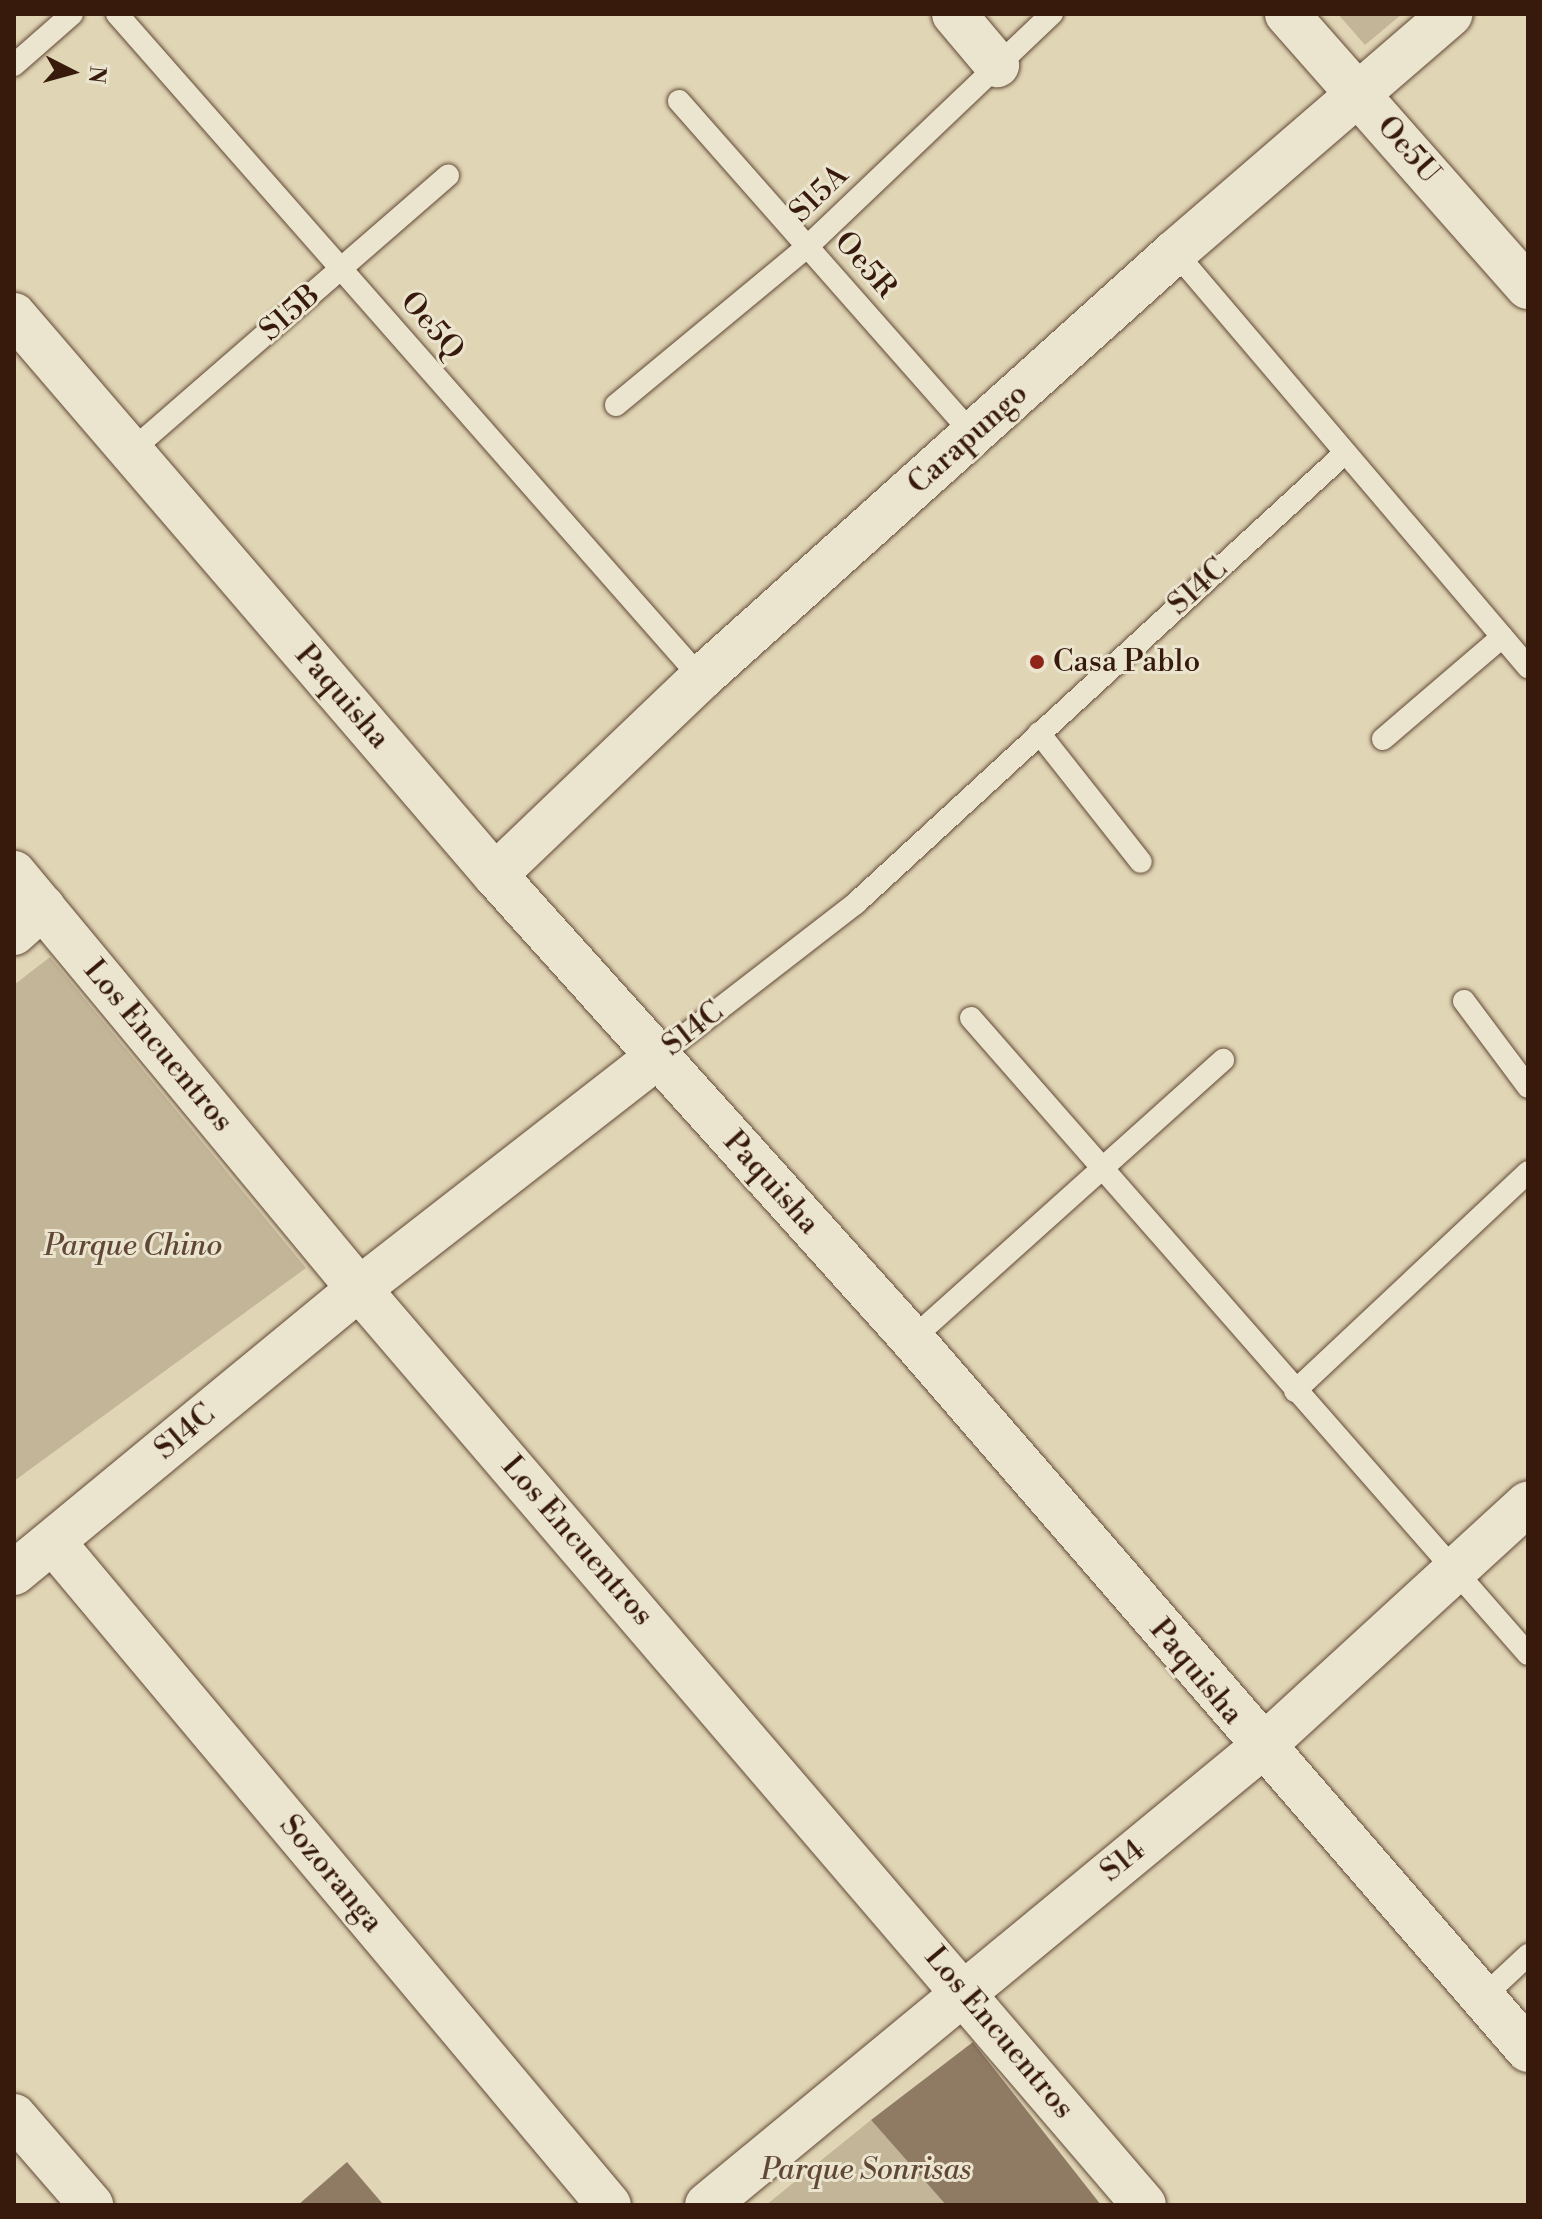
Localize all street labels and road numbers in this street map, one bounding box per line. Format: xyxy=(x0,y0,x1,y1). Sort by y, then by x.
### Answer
street label: Oe5U xyxy=(1369,109,1447,191)
street label: S15A xyxy=(782,158,856,230)
street label: Oe5R xyxy=(827,225,903,305)
street label: S15B xyxy=(253,277,327,349)
street label: Oe5Q xyxy=(393,285,471,367)
street label: Carapungo xyxy=(901,376,1035,502)
street label: S14C xyxy=(1161,551,1235,623)
street label: Paquisha xyxy=(287,638,397,756)
street label: Los Encuentros xyxy=(76,953,240,1139)
street label: S14C xyxy=(655,994,731,1064)
street label: Paquisha xyxy=(716,1124,826,1242)
street label: S14C xyxy=(148,1397,222,1467)
street label: Los Encuentros xyxy=(493,1449,661,1633)
street label: Paquisha xyxy=(1142,1612,1250,1732)
street label: Sozoranga xyxy=(272,1808,390,1940)
street label: S14 xyxy=(1093,1832,1153,1890)
street label: Los Encuentros xyxy=(917,1940,1081,2126)

